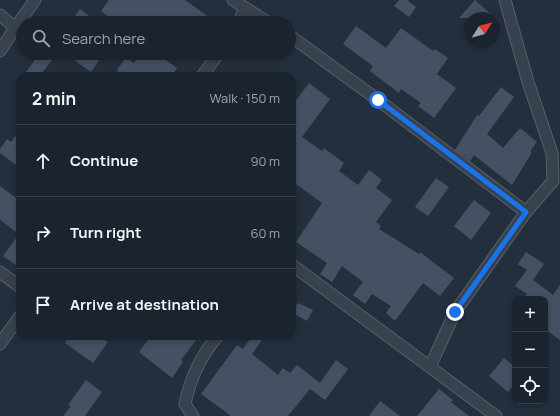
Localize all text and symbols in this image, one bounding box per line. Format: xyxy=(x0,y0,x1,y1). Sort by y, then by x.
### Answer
north arrow xyxy=(464,12,500,48)
search box xyxy=(16,16,296,60)
icon: search xyxy=(30,27,52,49)
text: Search here xyxy=(62,28,145,49)
text: 2 min xyxy=(32,87,76,110)
text: Walk · 150 m xyxy=(209,89,280,107)
route start xyxy=(369,91,387,109)
icon: ahead xyxy=(32,150,54,172)
text: Continue xyxy=(70,150,138,171)
text: 90 m xyxy=(250,152,280,170)
icon: right xyxy=(32,222,54,244)
text: Turn right xyxy=(70,222,141,243)
text: 60 m xyxy=(250,224,280,242)
icon: arrive xyxy=(32,294,54,316)
text: Arrive at destination xyxy=(70,294,219,315)
map controls xyxy=(512,296,548,404)
button: + xyxy=(512,296,548,332)
route end xyxy=(446,303,464,321)
button: − xyxy=(512,332,548,368)
button: locate xyxy=(512,368,548,404)

